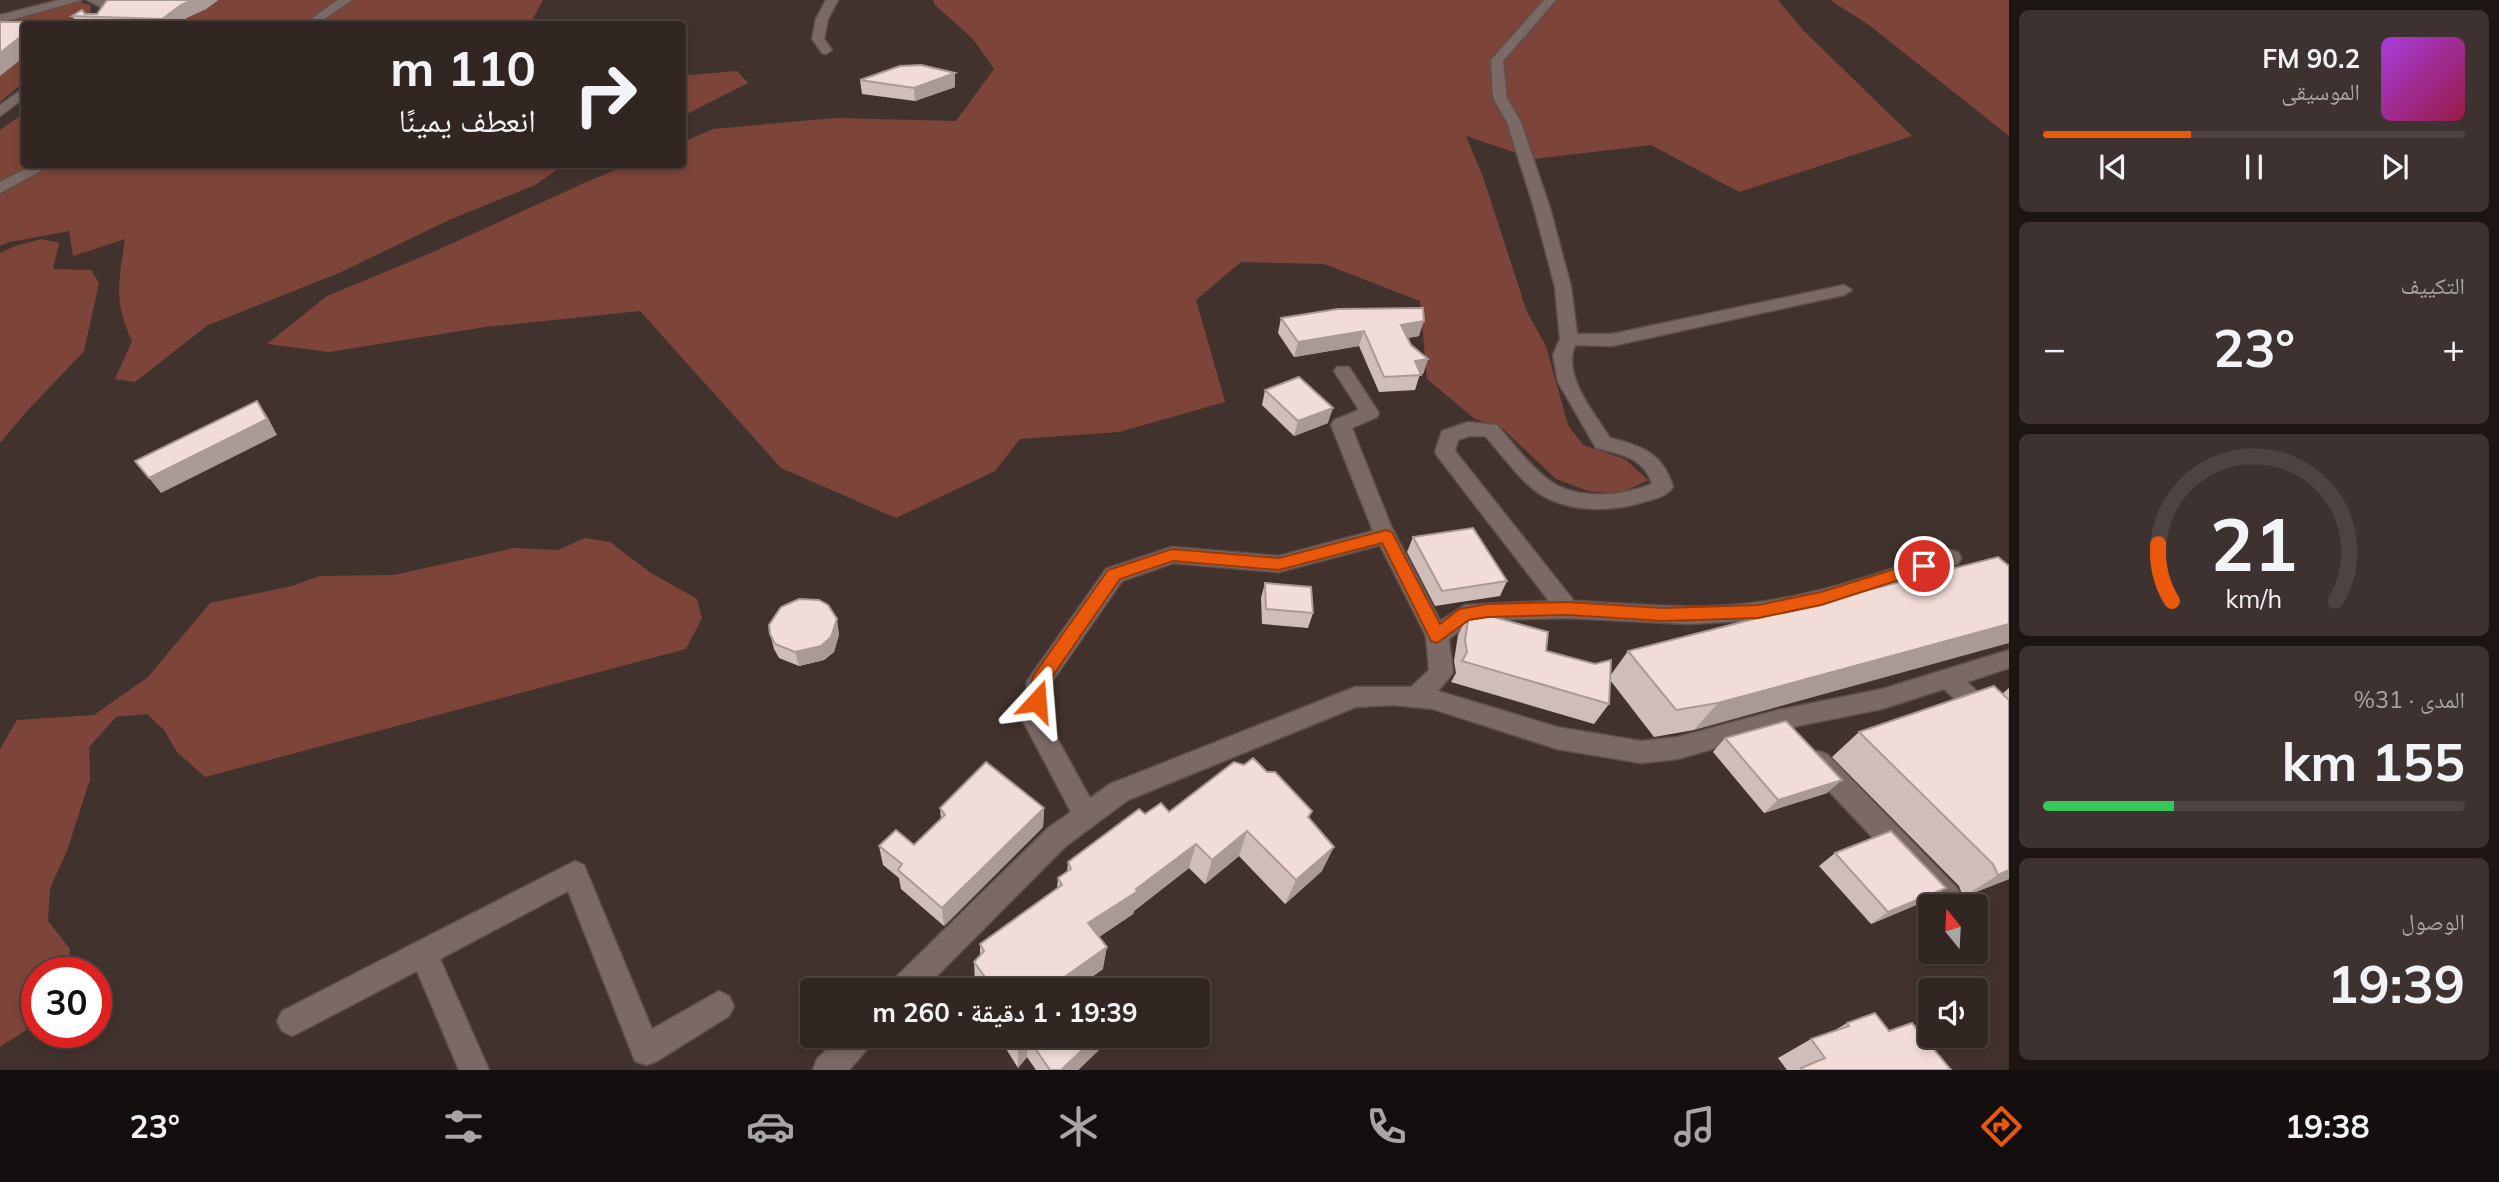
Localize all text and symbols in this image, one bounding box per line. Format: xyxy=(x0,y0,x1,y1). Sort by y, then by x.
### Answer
text: 110 m xyxy=(390,37,536,98)
text: 90.2 FM xyxy=(2262,42,2360,75)
icon: right xyxy=(560,49,651,140)
text: الموسيقى xyxy=(2281,77,2360,106)
text: انعطف يمينًا xyxy=(399,100,536,140)
icon: previous xyxy=(2094,148,2132,186)
icon: pause xyxy=(2235,148,2273,186)
icon: next xyxy=(2376,148,2414,186)
text: التكييف xyxy=(2400,271,2465,300)
text: 23° xyxy=(2213,315,2295,380)
text: − xyxy=(2043,324,2066,372)
text: + xyxy=(2442,324,2465,372)
text: 21 xyxy=(2210,498,2298,589)
pin xyxy=(1894,536,1954,596)
icon: arrive xyxy=(1905,547,1943,585)
text: km/h xyxy=(2226,583,2282,614)
position arrow xyxy=(1000,664,1074,738)
text: المدى · 31% xyxy=(2354,685,2465,714)
text: 155 km xyxy=(2282,729,2465,794)
north arrow xyxy=(1918,894,1988,964)
map controls xyxy=(1918,894,1988,1048)
text: الوصول xyxy=(2401,907,2465,936)
text: 19:39 xyxy=(2327,951,2465,1016)
speed limit sign: 30 xyxy=(21,957,112,1048)
button: sound xyxy=(1918,978,1988,1048)
text: 19:39 · 1 دقيقة · 260 m xyxy=(872,996,1138,1029)
icon: filters xyxy=(439,1102,488,1151)
icon: car xyxy=(746,1102,795,1151)
icon: climate xyxy=(1054,1102,1103,1151)
icon: phone xyxy=(1362,1102,1411,1151)
icon: music xyxy=(1670,1102,1719,1151)
icon: directions xyxy=(1977,1102,2026,1151)
text: 23° xyxy=(129,1106,180,1146)
text: 19:38 xyxy=(2285,1106,2370,1146)

